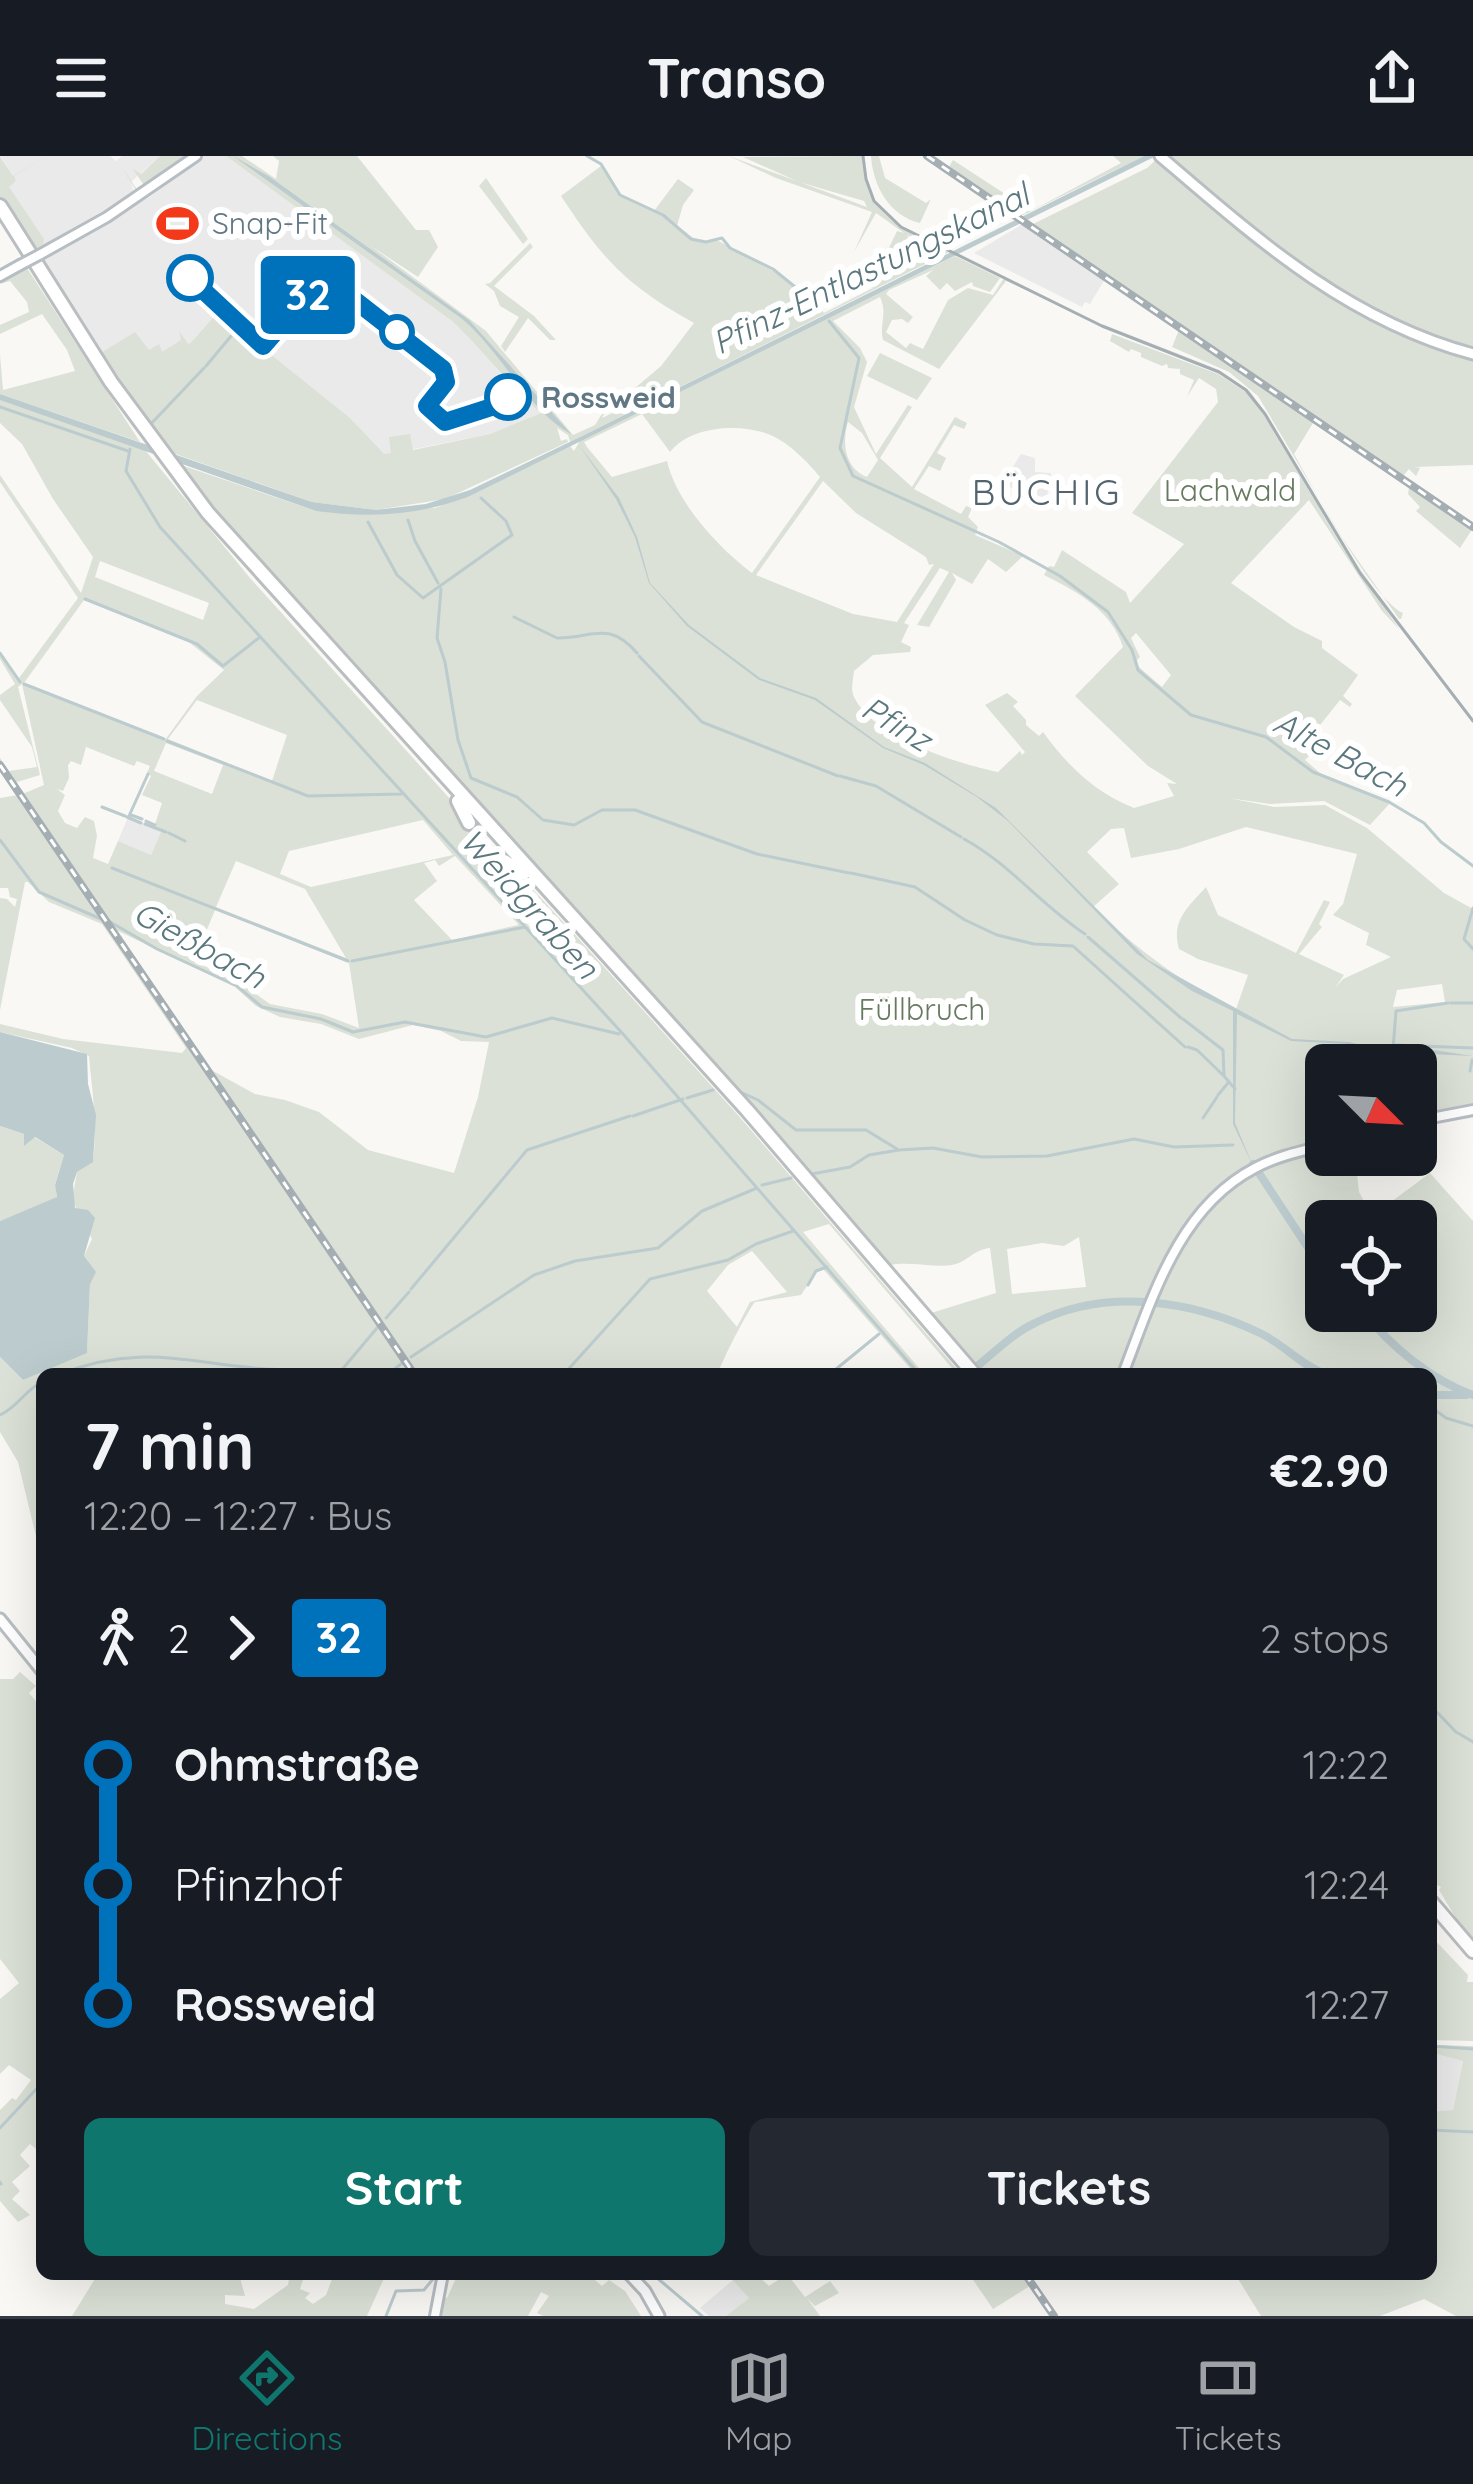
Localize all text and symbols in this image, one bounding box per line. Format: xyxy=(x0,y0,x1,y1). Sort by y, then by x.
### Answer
text: Transo xyxy=(647,44,826,112)
icon: menu xyxy=(48,45,114,111)
icon: share xyxy=(1359,45,1425,111)
water label: Pfinz-Entlastungskanal xyxy=(705,172,1038,363)
sports icon: Snap-Fit xyxy=(155,200,201,246)
place label: Snap-Fit xyxy=(212,204,328,242)
unlabelled marker xyxy=(168,256,212,300)
line badge: 32 xyxy=(254,256,362,334)
text: 32 xyxy=(285,268,331,321)
unlabelled marker xyxy=(381,316,413,348)
marker: Rossweid xyxy=(486,375,530,419)
place label: Rossweid xyxy=(541,378,676,416)
district label: BÜCHIG xyxy=(972,469,1122,514)
park label: Lachwald xyxy=(1164,471,1296,509)
water label: Pfinz xyxy=(855,687,942,761)
water label: Alte Bach xyxy=(1267,701,1416,806)
water label: Weidgraben xyxy=(452,820,609,987)
water label: Gießbach xyxy=(127,891,274,998)
park label: Füllbruch xyxy=(859,990,985,1028)
north arrow xyxy=(1305,1044,1437,1176)
map controls xyxy=(1305,1044,1437,1332)
button: locate xyxy=(1305,1200,1437,1332)
text: 7 min xyxy=(84,1404,254,1487)
text: €2.90 xyxy=(1271,1442,1389,1498)
text: 12:20 – 12:27 · Bus xyxy=(84,1491,392,1540)
icon: walk xyxy=(84,1605,150,1671)
icon: forward xyxy=(208,1605,274,1671)
text: 32 xyxy=(316,1611,362,1664)
text: 2 xyxy=(168,1614,190,1663)
text: 2 stops xyxy=(1260,1614,1389,1663)
text: Ohmstraße xyxy=(174,1736,420,1792)
text: 12:22 xyxy=(1302,1740,1389,1789)
text: Pfinzhof xyxy=(174,1856,343,1912)
text: 12:24 xyxy=(1304,1860,1389,1909)
text: Rossweid xyxy=(174,1976,376,2032)
text: 12:27 xyxy=(1305,1980,1389,2029)
button: Start xyxy=(84,2118,725,2256)
button: Tickets xyxy=(749,2118,1389,2256)
tab: Directions xyxy=(191,2345,342,2458)
tab: Map xyxy=(725,2345,792,2458)
tab: Tickets xyxy=(1175,2345,1282,2458)

